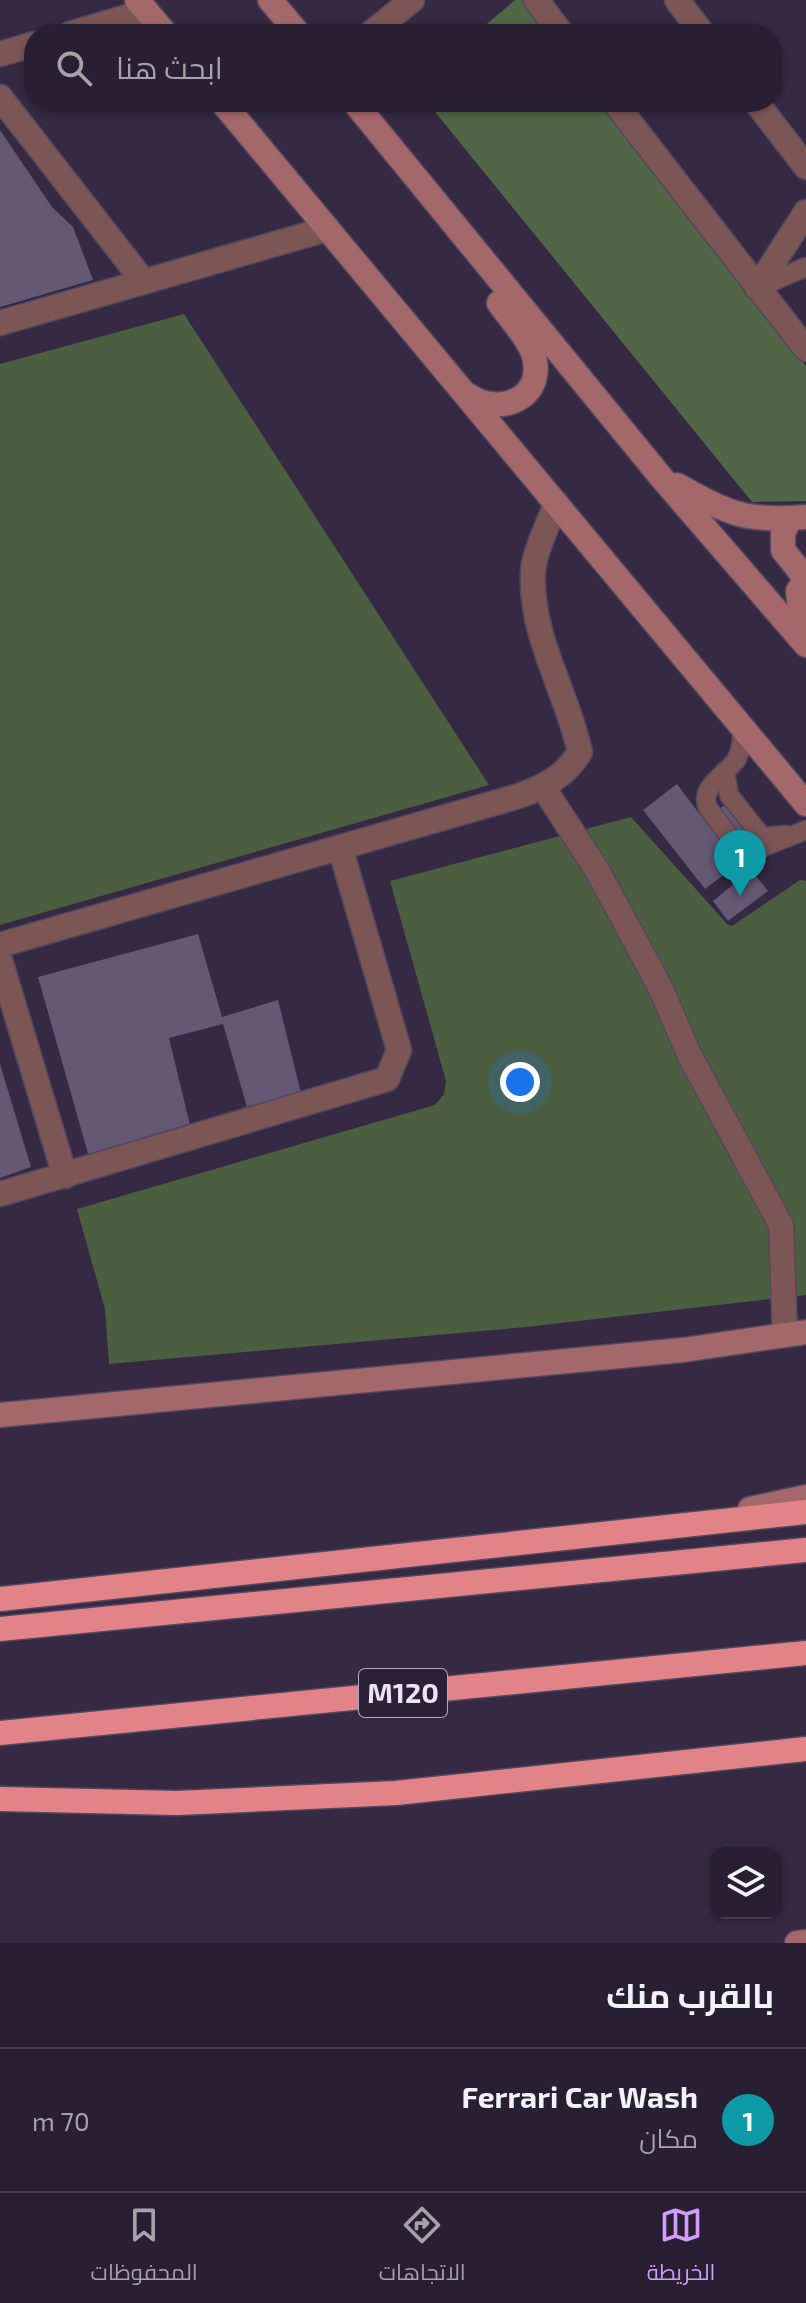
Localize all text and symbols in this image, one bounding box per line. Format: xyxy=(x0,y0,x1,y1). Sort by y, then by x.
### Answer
search box xyxy=(24,24,782,112)
icon: search xyxy=(52,46,96,90)
text: ابحث هنا xyxy=(116,49,223,85)
pin: 1 xyxy=(714,830,766,896)
your location xyxy=(500,1062,540,1102)
road number: M120 xyxy=(359,1669,447,1717)
map controls xyxy=(710,1847,782,1919)
button: layers xyxy=(710,1847,782,1919)
text: بالقرب منك xyxy=(606,1974,774,2015)
text: Ferrari Car Wash xyxy=(461,2078,698,2114)
text: 70 m xyxy=(32,2105,90,2136)
text: 1 xyxy=(742,2105,754,2136)
text: مكان xyxy=(639,2122,698,2153)
tab: المحفوظات xyxy=(91,2203,198,2293)
tab: الاتجاهات xyxy=(379,2203,466,2293)
tab: الخريطة xyxy=(647,2203,715,2293)

